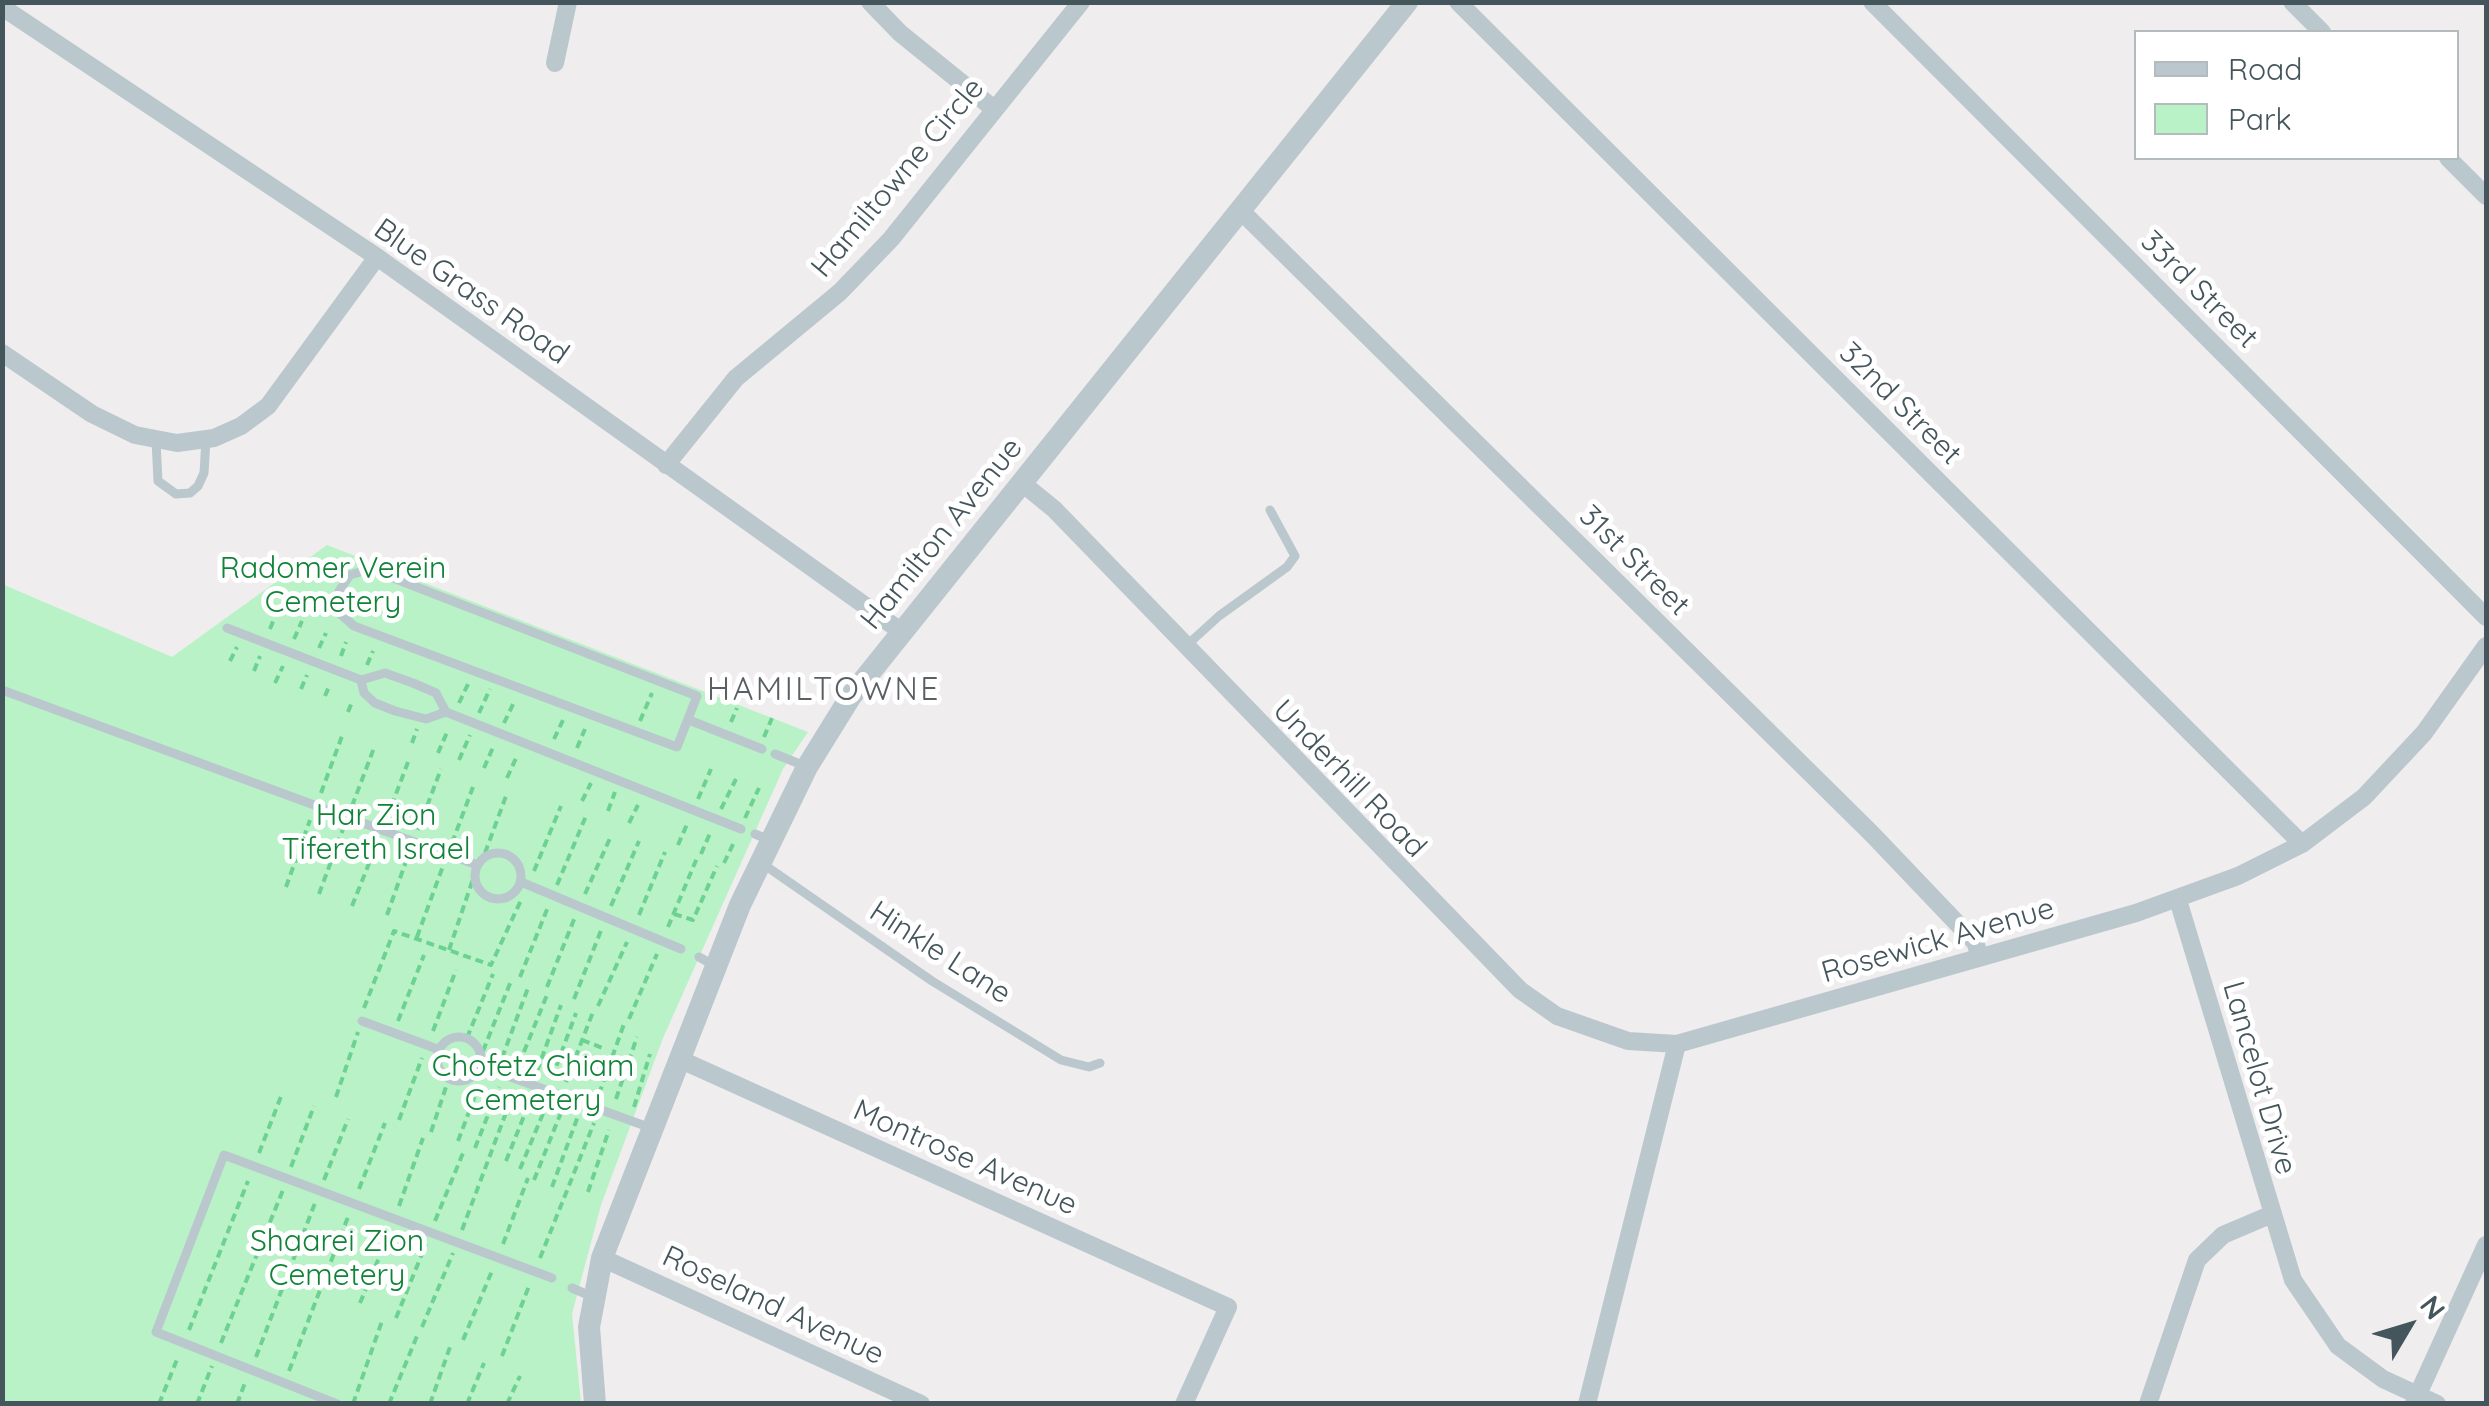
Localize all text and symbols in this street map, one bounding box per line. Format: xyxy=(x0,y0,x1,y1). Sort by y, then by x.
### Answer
legend xyxy=(2134,30,2459,160)
text: Road xyxy=(2228,50,2302,88)
street label: Hamiltowne Circle xyxy=(804,71,992,285)
text: Park xyxy=(2228,100,2292,138)
street label: Blue Grass Road xyxy=(367,211,575,373)
street label: 33rd Street xyxy=(2133,224,2265,356)
street label: 32nd Street xyxy=(1831,335,1969,473)
street label: Hamilton Avenue xyxy=(854,431,1030,637)
street label: 31st Street xyxy=(1571,498,1697,624)
park label: Radomer Verein Cemetery xyxy=(220,551,446,622)
district label: HAMILTOWNE xyxy=(707,671,941,709)
street label: Underhill Road xyxy=(1265,693,1433,865)
park label: Har Zion Tifereth Israel xyxy=(281,798,471,868)
street label: Rosewick Avenue xyxy=(1817,891,2059,991)
street label: Hinkle Lane xyxy=(863,894,1017,1012)
street label: Lancelot Drive xyxy=(2214,977,2304,1179)
park label: Chofetz Chiam Cemetery xyxy=(432,1049,634,1120)
street label: Montrose Avenue xyxy=(847,1092,1083,1224)
park label: Shaarei Zion Cemetery xyxy=(250,1224,424,1294)
street label: Roseland Avenue xyxy=(656,1239,890,1373)
north arrow xyxy=(2359,1276,2459,1376)
text: N xyxy=(2413,1288,2453,1326)

